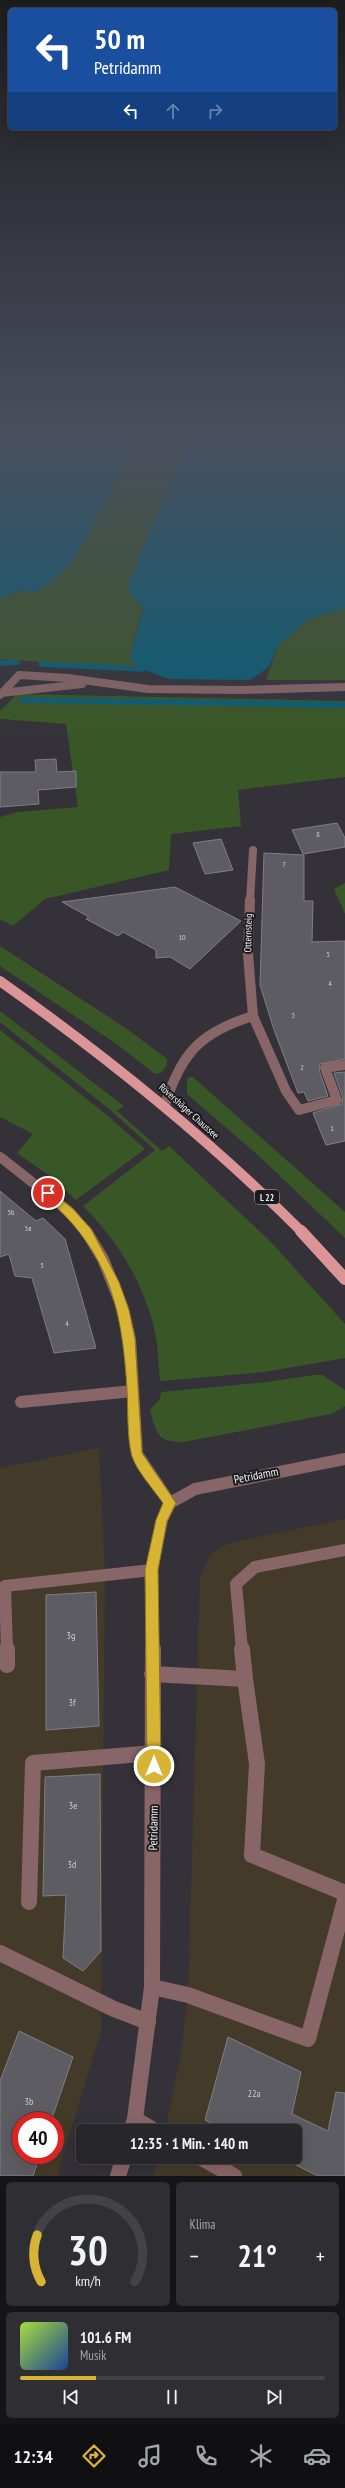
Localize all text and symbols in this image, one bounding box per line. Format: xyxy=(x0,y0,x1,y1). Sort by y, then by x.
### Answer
text: 50 m xyxy=(94,20,145,57)
icon: left xyxy=(28,24,80,76)
text: Petridamm xyxy=(94,56,161,79)
icon: left xyxy=(120,100,142,122)
icon: ahead xyxy=(162,100,184,122)
icon: right xyxy=(204,100,226,122)
house number: 8 xyxy=(316,829,320,839)
house number: 7 xyxy=(282,859,286,869)
street label: Otternsteig xyxy=(241,913,255,953)
house number: 10 xyxy=(178,932,186,942)
house number: 5 xyxy=(326,949,330,959)
house number: 4 xyxy=(328,978,332,988)
house number: 3 xyxy=(291,1010,295,1020)
house number: 2 xyxy=(300,1062,304,1072)
street label: Rövershäger Chaussee xyxy=(156,1080,222,1142)
house number: 1 xyxy=(330,1123,334,1133)
pin xyxy=(31,1176,65,1210)
icon: arrive xyxy=(37,1182,59,1204)
road number: L 22 xyxy=(255,1190,279,1204)
house number: 5b xyxy=(7,1207,15,1217)
house number: 5a xyxy=(25,1223,31,1233)
house number: 5 xyxy=(40,1260,44,1270)
house number: 4 xyxy=(65,1318,69,1328)
street label: Petridamm xyxy=(233,1463,280,1487)
house number: 3g xyxy=(67,1629,75,1642)
house number: 3f xyxy=(68,1696,76,1709)
position arrow xyxy=(133,1745,175,1787)
house number: 3e xyxy=(69,1799,77,1812)
street label: Petridamm xyxy=(145,1805,161,1851)
house number: 3d xyxy=(68,1858,76,1871)
house number: 22a xyxy=(248,2087,261,2100)
house number: 3b xyxy=(25,2095,33,2108)
speed limit sign: 40 xyxy=(12,2112,64,2164)
text: 12:35 · 1 Min. · 140 m xyxy=(130,2134,248,2153)
text: Klima xyxy=(190,2216,215,2233)
text: 30 xyxy=(68,2223,108,2276)
text: 21° xyxy=(237,2236,277,2275)
text: − xyxy=(190,2242,199,2270)
text: + xyxy=(316,2242,325,2270)
text: km/h xyxy=(75,2271,100,2290)
text: 101.6 FM xyxy=(80,2328,131,2347)
text: Musik xyxy=(80,2347,106,2364)
icon: previous xyxy=(60,2386,82,2408)
icon: pause xyxy=(161,2386,183,2408)
icon: next xyxy=(263,2386,285,2408)
icon: directions xyxy=(80,2442,108,2470)
icon: music xyxy=(136,2442,164,2470)
icon: phone xyxy=(192,2442,220,2470)
icon: climate xyxy=(247,2442,275,2470)
icon: car xyxy=(303,2442,331,2470)
text: 12:34 xyxy=(14,2445,53,2468)

